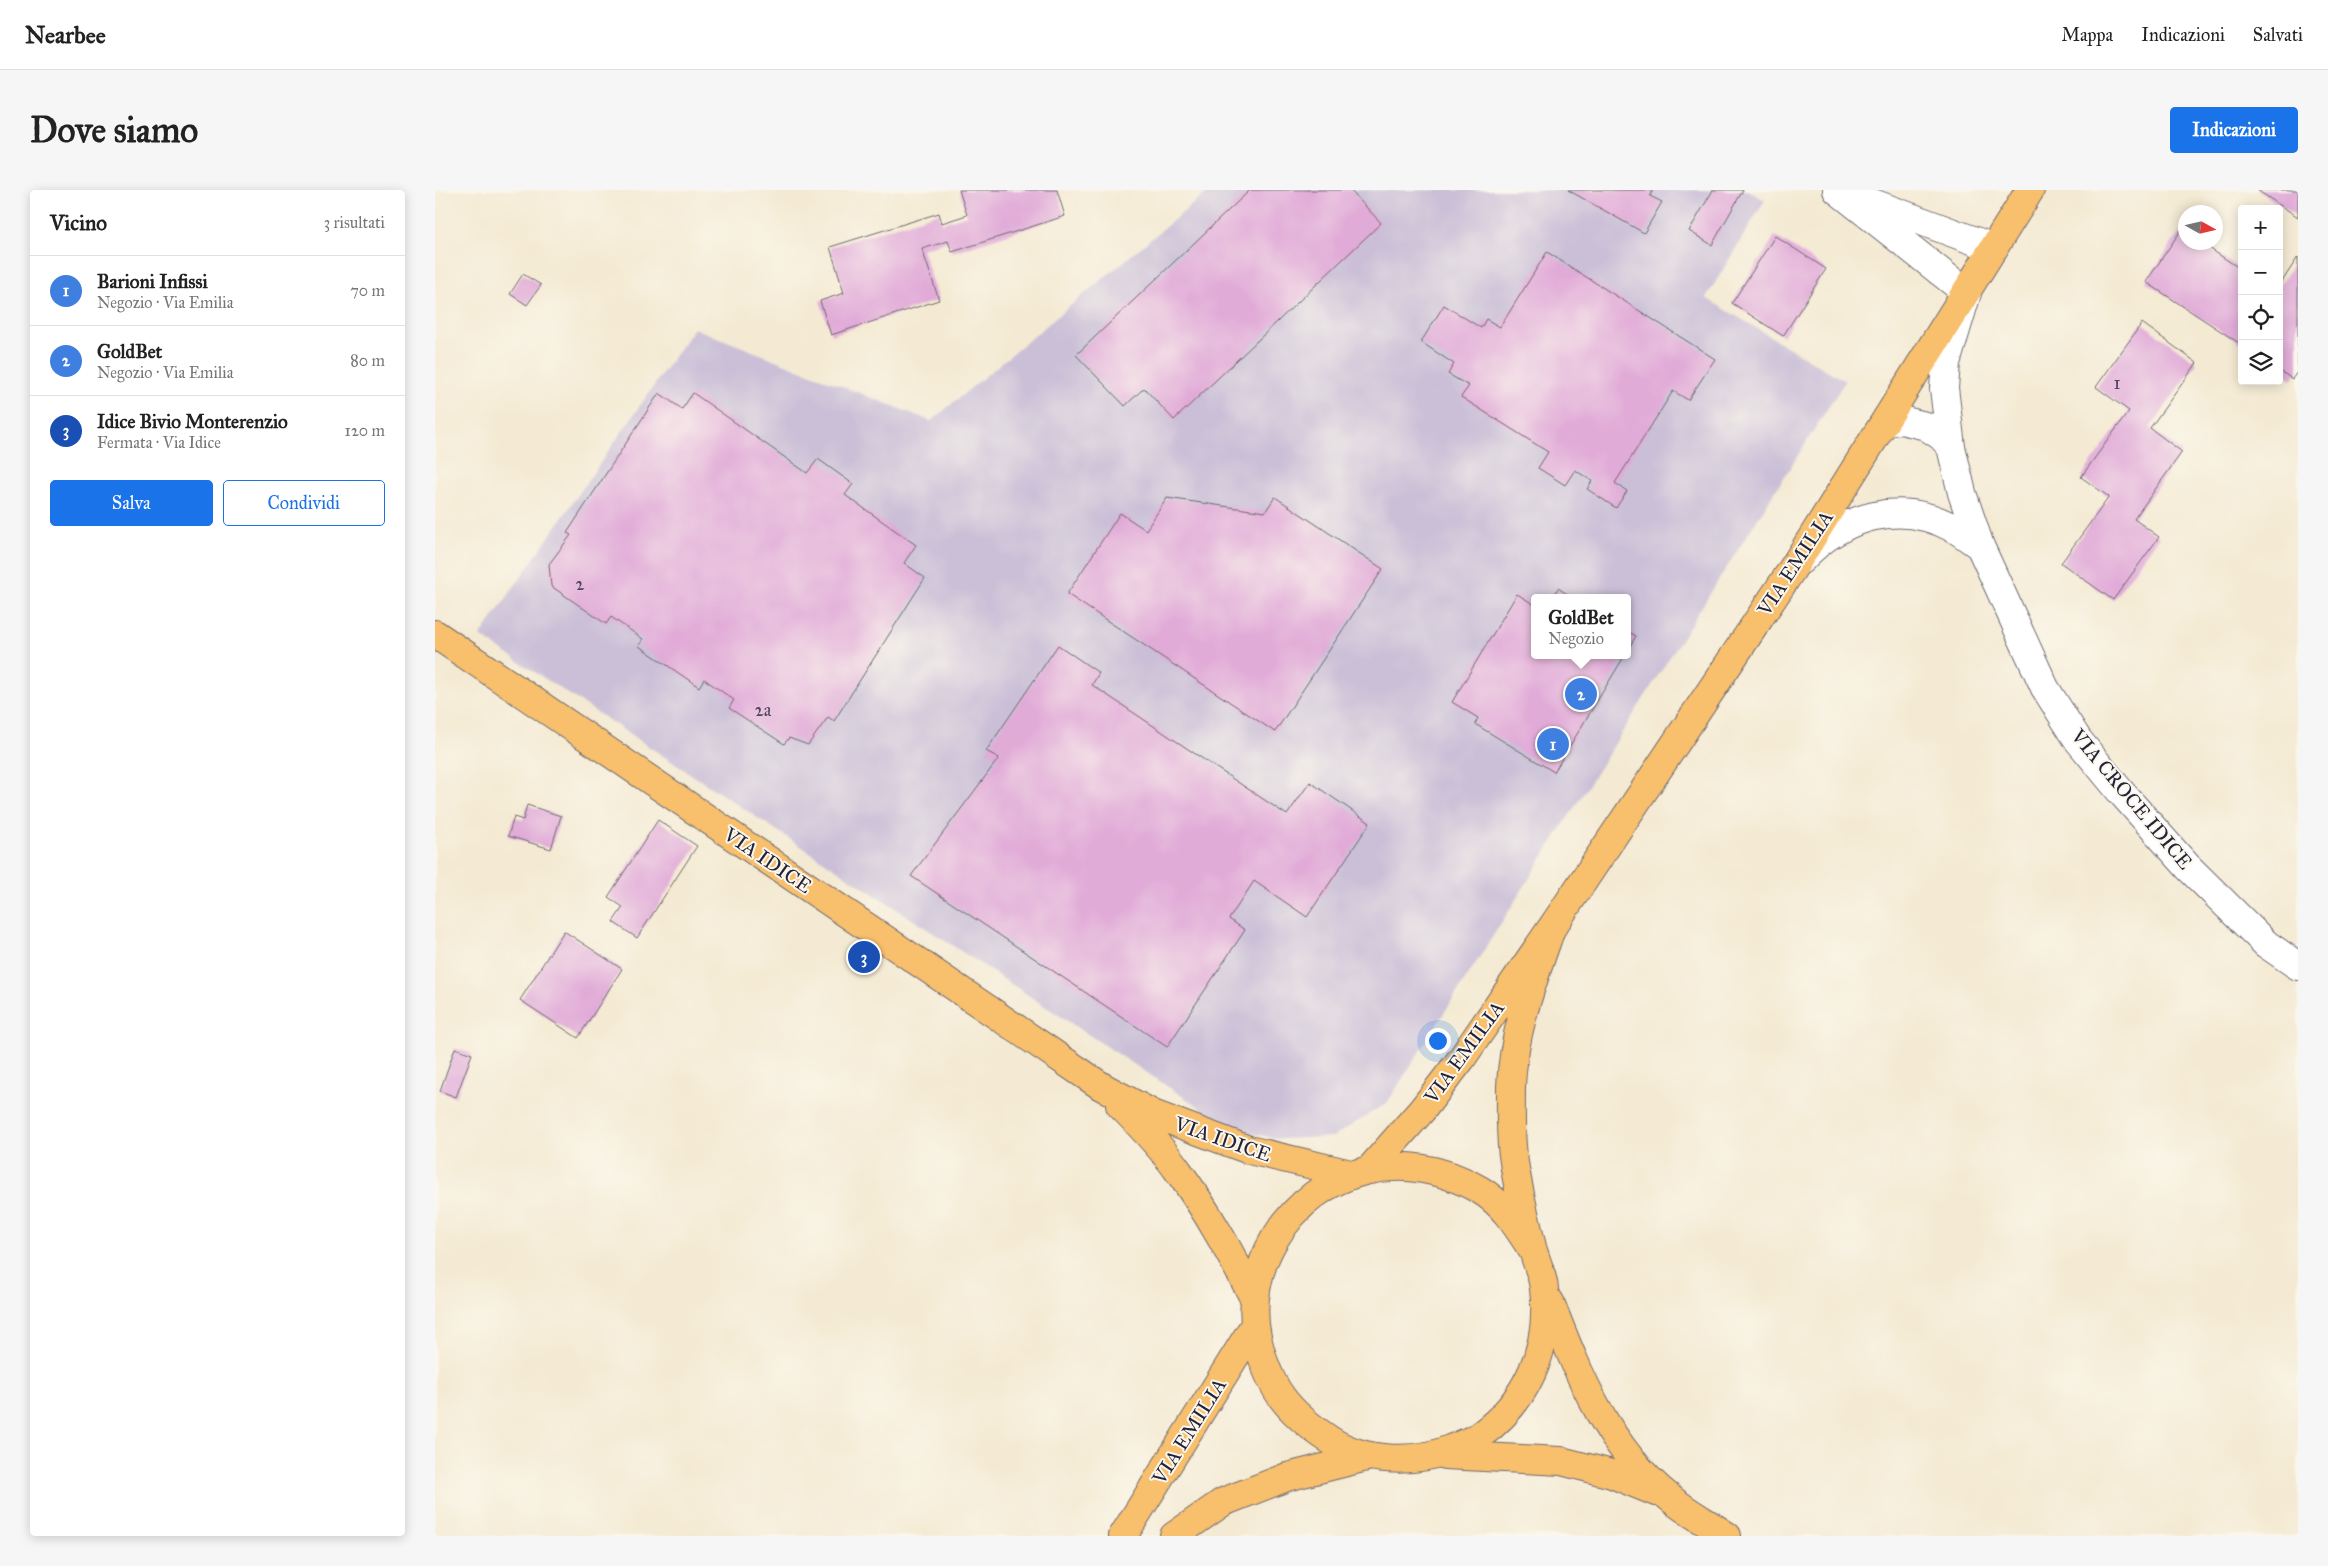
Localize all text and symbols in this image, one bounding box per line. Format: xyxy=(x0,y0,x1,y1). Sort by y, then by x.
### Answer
text: Nearbee xyxy=(25,20,106,50)
text: Mappa xyxy=(2061,24,2113,46)
text: Indicazioni xyxy=(2141,24,2225,46)
text: Salvati xyxy=(2253,24,2303,46)
button: Indicazioni xyxy=(2170,107,2298,153)
text: Dove siamo xyxy=(30,109,198,152)
north arrow xyxy=(2178,205,2223,250)
map controls xyxy=(2238,205,2283,385)
button: + xyxy=(2238,205,2283,250)
text: Vicino xyxy=(50,210,107,236)
text: 3 risultati xyxy=(324,213,385,232)
button: − xyxy=(2238,250,2283,295)
text: Barioni Infissi xyxy=(97,270,208,293)
text: 1 xyxy=(63,281,69,300)
text: 70 m xyxy=(350,281,385,300)
text: Negozio · Via Emilia xyxy=(97,293,233,312)
button: locate xyxy=(2238,295,2283,340)
text: GoldBet xyxy=(97,340,162,363)
button: layers xyxy=(2238,340,2283,385)
text: 2 xyxy=(62,351,70,370)
text: 80 m xyxy=(350,351,385,370)
text: Negozio · Via Emilia xyxy=(97,363,233,382)
house number: 1 xyxy=(2113,372,2121,394)
text: Idice Bivio Monterenzio xyxy=(97,410,288,433)
text: 3 xyxy=(63,421,69,440)
text: 120 m xyxy=(345,421,385,440)
text: Fermata · Via Idice xyxy=(97,433,221,452)
button: Salva xyxy=(50,480,213,526)
button: Condividi xyxy=(223,480,385,526)
street label: VIA EMILIA xyxy=(1752,505,1838,621)
house number: 2 xyxy=(576,573,585,595)
popup xyxy=(1531,594,1631,659)
text: GoldBet xyxy=(1548,606,1614,629)
text: Negozio xyxy=(1548,629,1604,648)
pin: 2 xyxy=(1565,675,1597,713)
house number: 2a xyxy=(755,699,772,721)
street label: VIA CROCE IDICE xyxy=(2066,723,2198,874)
pin: 1 xyxy=(1537,725,1569,763)
street label: VIA IDICE xyxy=(719,821,816,898)
pin: 3 xyxy=(848,938,880,976)
street label: VIA EMILIA xyxy=(1418,996,1509,1109)
your location xyxy=(1425,1028,1451,1054)
street label: VIA IDICE xyxy=(1171,1111,1274,1167)
street label: VIA EMILIA xyxy=(1146,1373,1231,1489)

